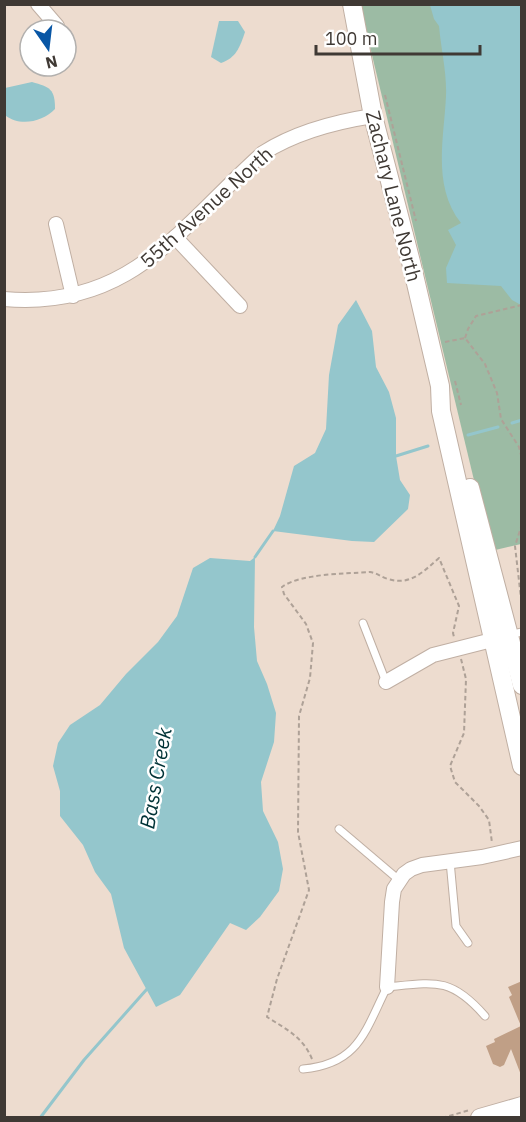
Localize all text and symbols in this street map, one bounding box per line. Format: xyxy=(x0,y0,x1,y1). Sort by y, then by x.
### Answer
north arrow xyxy=(18,18,78,78)
scale bar xyxy=(316,18,480,56)
text: 100 m xyxy=(325,27,377,50)
text: N xyxy=(44,51,60,74)
street label: Zachary Lane North xyxy=(360,108,428,284)
street label: 55th Avenue North xyxy=(134,140,278,274)
water label: Bass Creek xyxy=(132,724,178,831)

